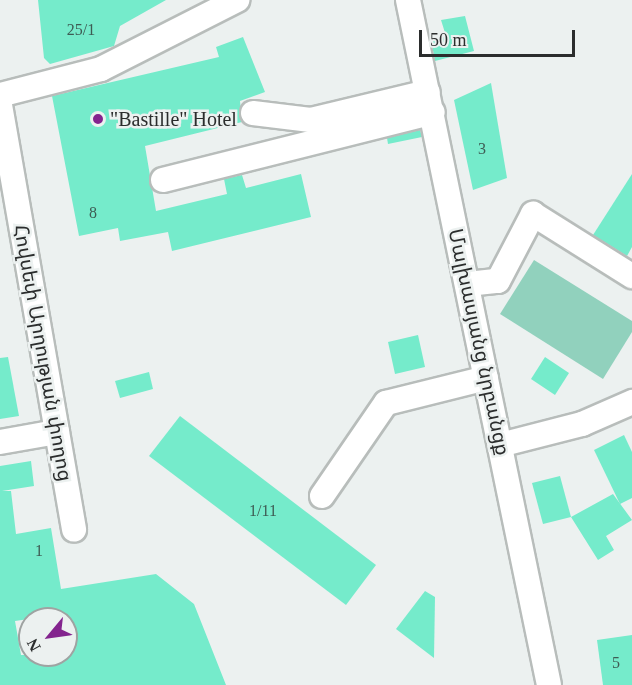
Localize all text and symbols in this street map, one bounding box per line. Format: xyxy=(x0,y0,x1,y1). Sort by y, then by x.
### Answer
scale bar xyxy=(422,18,578,56)
house number: 25/1 xyxy=(67,20,95,40)
text: 50 m xyxy=(430,30,467,50)
place label: "Bastille" Hotel xyxy=(110,107,237,131)
marker: "Bastille" Hotel xyxy=(91,112,105,126)
house number: 3 xyxy=(478,139,486,159)
house number: 8 xyxy=(89,203,97,223)
street label: Հովսեփ Արղության փողոց xyxy=(9,223,77,483)
street label: Մալխասյանց նրբանցք xyxy=(443,226,515,458)
house number: 1/11 xyxy=(249,501,277,521)
house number: 1 xyxy=(35,541,43,561)
north arrow xyxy=(18,607,78,667)
text: N xyxy=(23,636,44,654)
house number: 5 xyxy=(612,653,620,673)

